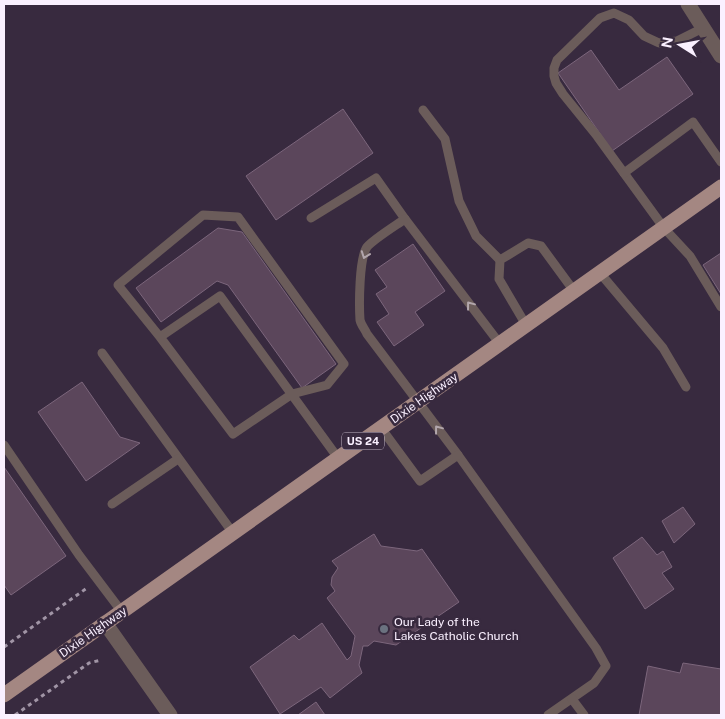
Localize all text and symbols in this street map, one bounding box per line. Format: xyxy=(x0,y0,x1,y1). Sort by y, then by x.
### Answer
north arrow xyxy=(655,20,705,70)
text: N xyxy=(658,36,676,49)
one-way arrow xyxy=(361,250,371,259)
one-way arrow xyxy=(467,301,476,311)
street label: Dixie Highway xyxy=(388,369,461,426)
one-way arrow xyxy=(435,426,443,435)
road number: US 24 xyxy=(342,432,384,450)
street label: Dixie Highway xyxy=(57,603,130,660)
place label: Our Lady of the Lakes Catholic Church xyxy=(394,615,519,643)
marker: Our Lady of the Lakes Catholic Church xyxy=(378,623,390,635)

